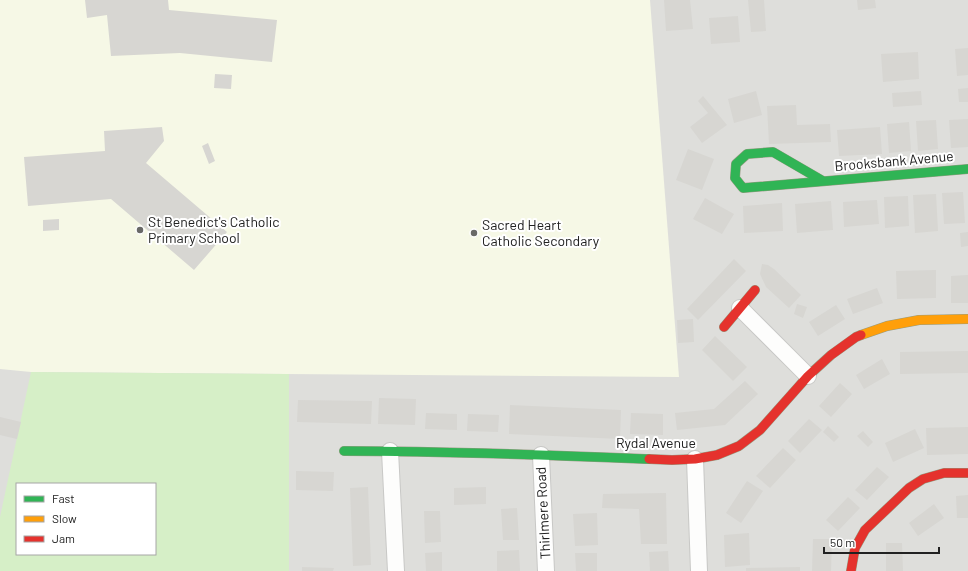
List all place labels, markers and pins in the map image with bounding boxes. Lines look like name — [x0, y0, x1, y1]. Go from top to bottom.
place label: St Benedict's Catholic Primary School — [148, 213, 280, 246]
place label: Sacred Heart Catholic Secondary — [482, 216, 600, 249]
marker: St Benedict's Catholic Primary School — [135, 225, 145, 235]
marker: Sacred Heart Catholic Secondary — [469, 228, 479, 238]

